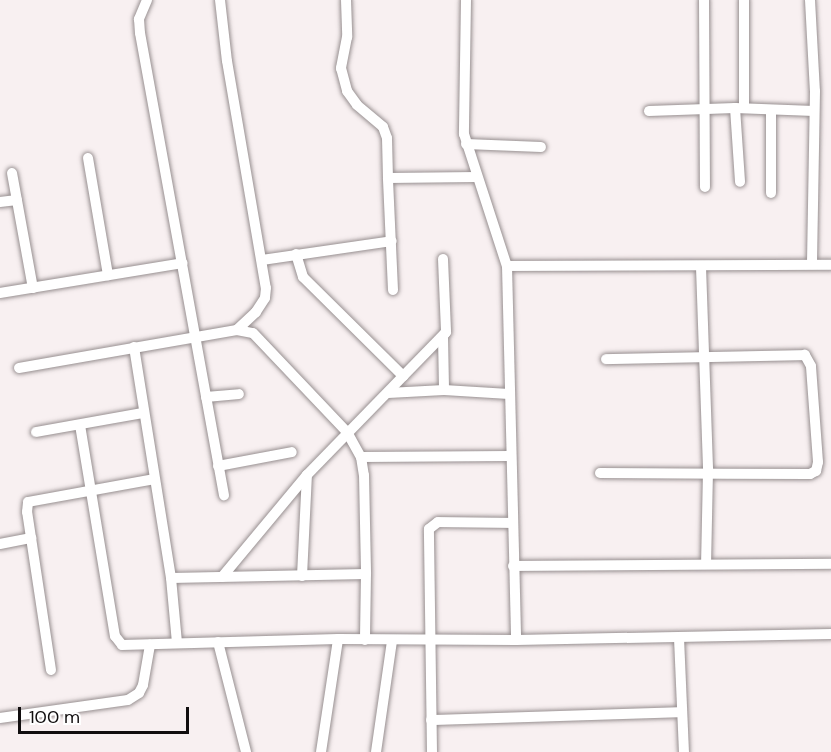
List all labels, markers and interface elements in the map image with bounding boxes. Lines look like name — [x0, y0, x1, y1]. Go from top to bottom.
scale bar — [21, 695, 192, 733]
text: 100 m — [29, 705, 80, 729]

